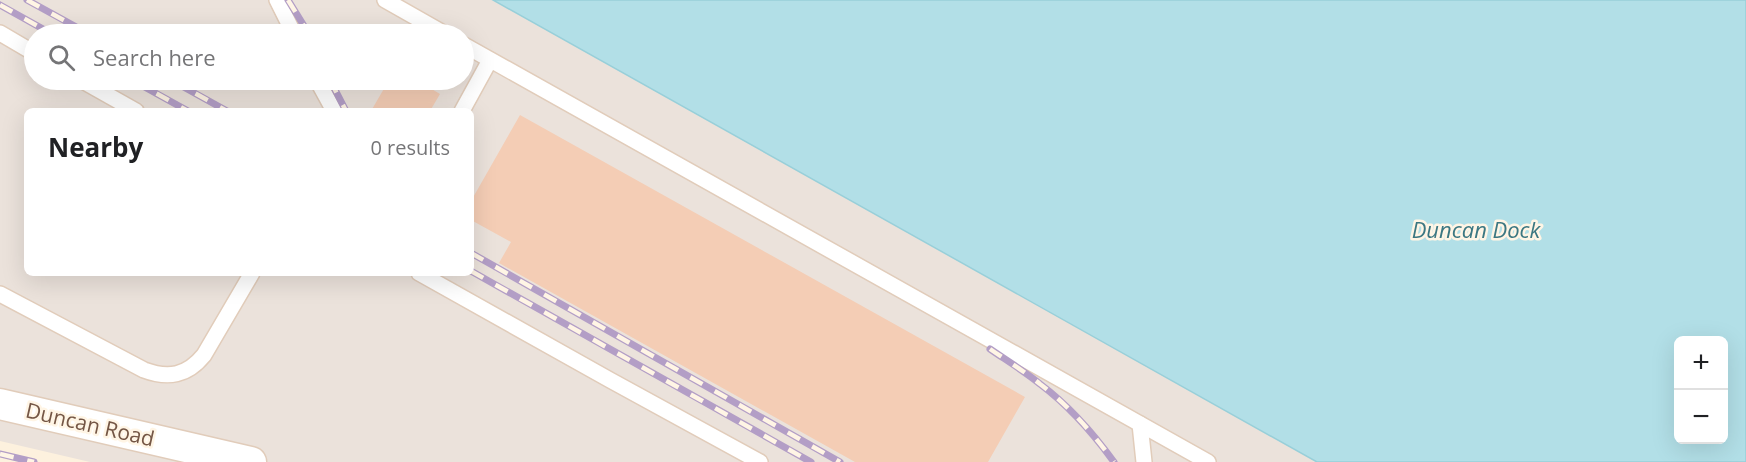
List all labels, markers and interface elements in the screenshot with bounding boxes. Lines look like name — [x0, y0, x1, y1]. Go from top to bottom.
search box — [24, 24, 474, 90]
icon: search — [45, 41, 78, 74]
text: Search here — [93, 42, 216, 72]
text: Nearby — [48, 129, 143, 165]
text: 0 results — [370, 134, 450, 161]
water label: Duncan Dock — [1412, 214, 1542, 244]
map controls — [1674, 336, 1728, 444]
button: + — [1674, 336, 1728, 390]
button: − — [1674, 390, 1728, 444]
street label: Duncan Road — [23, 396, 157, 452]

